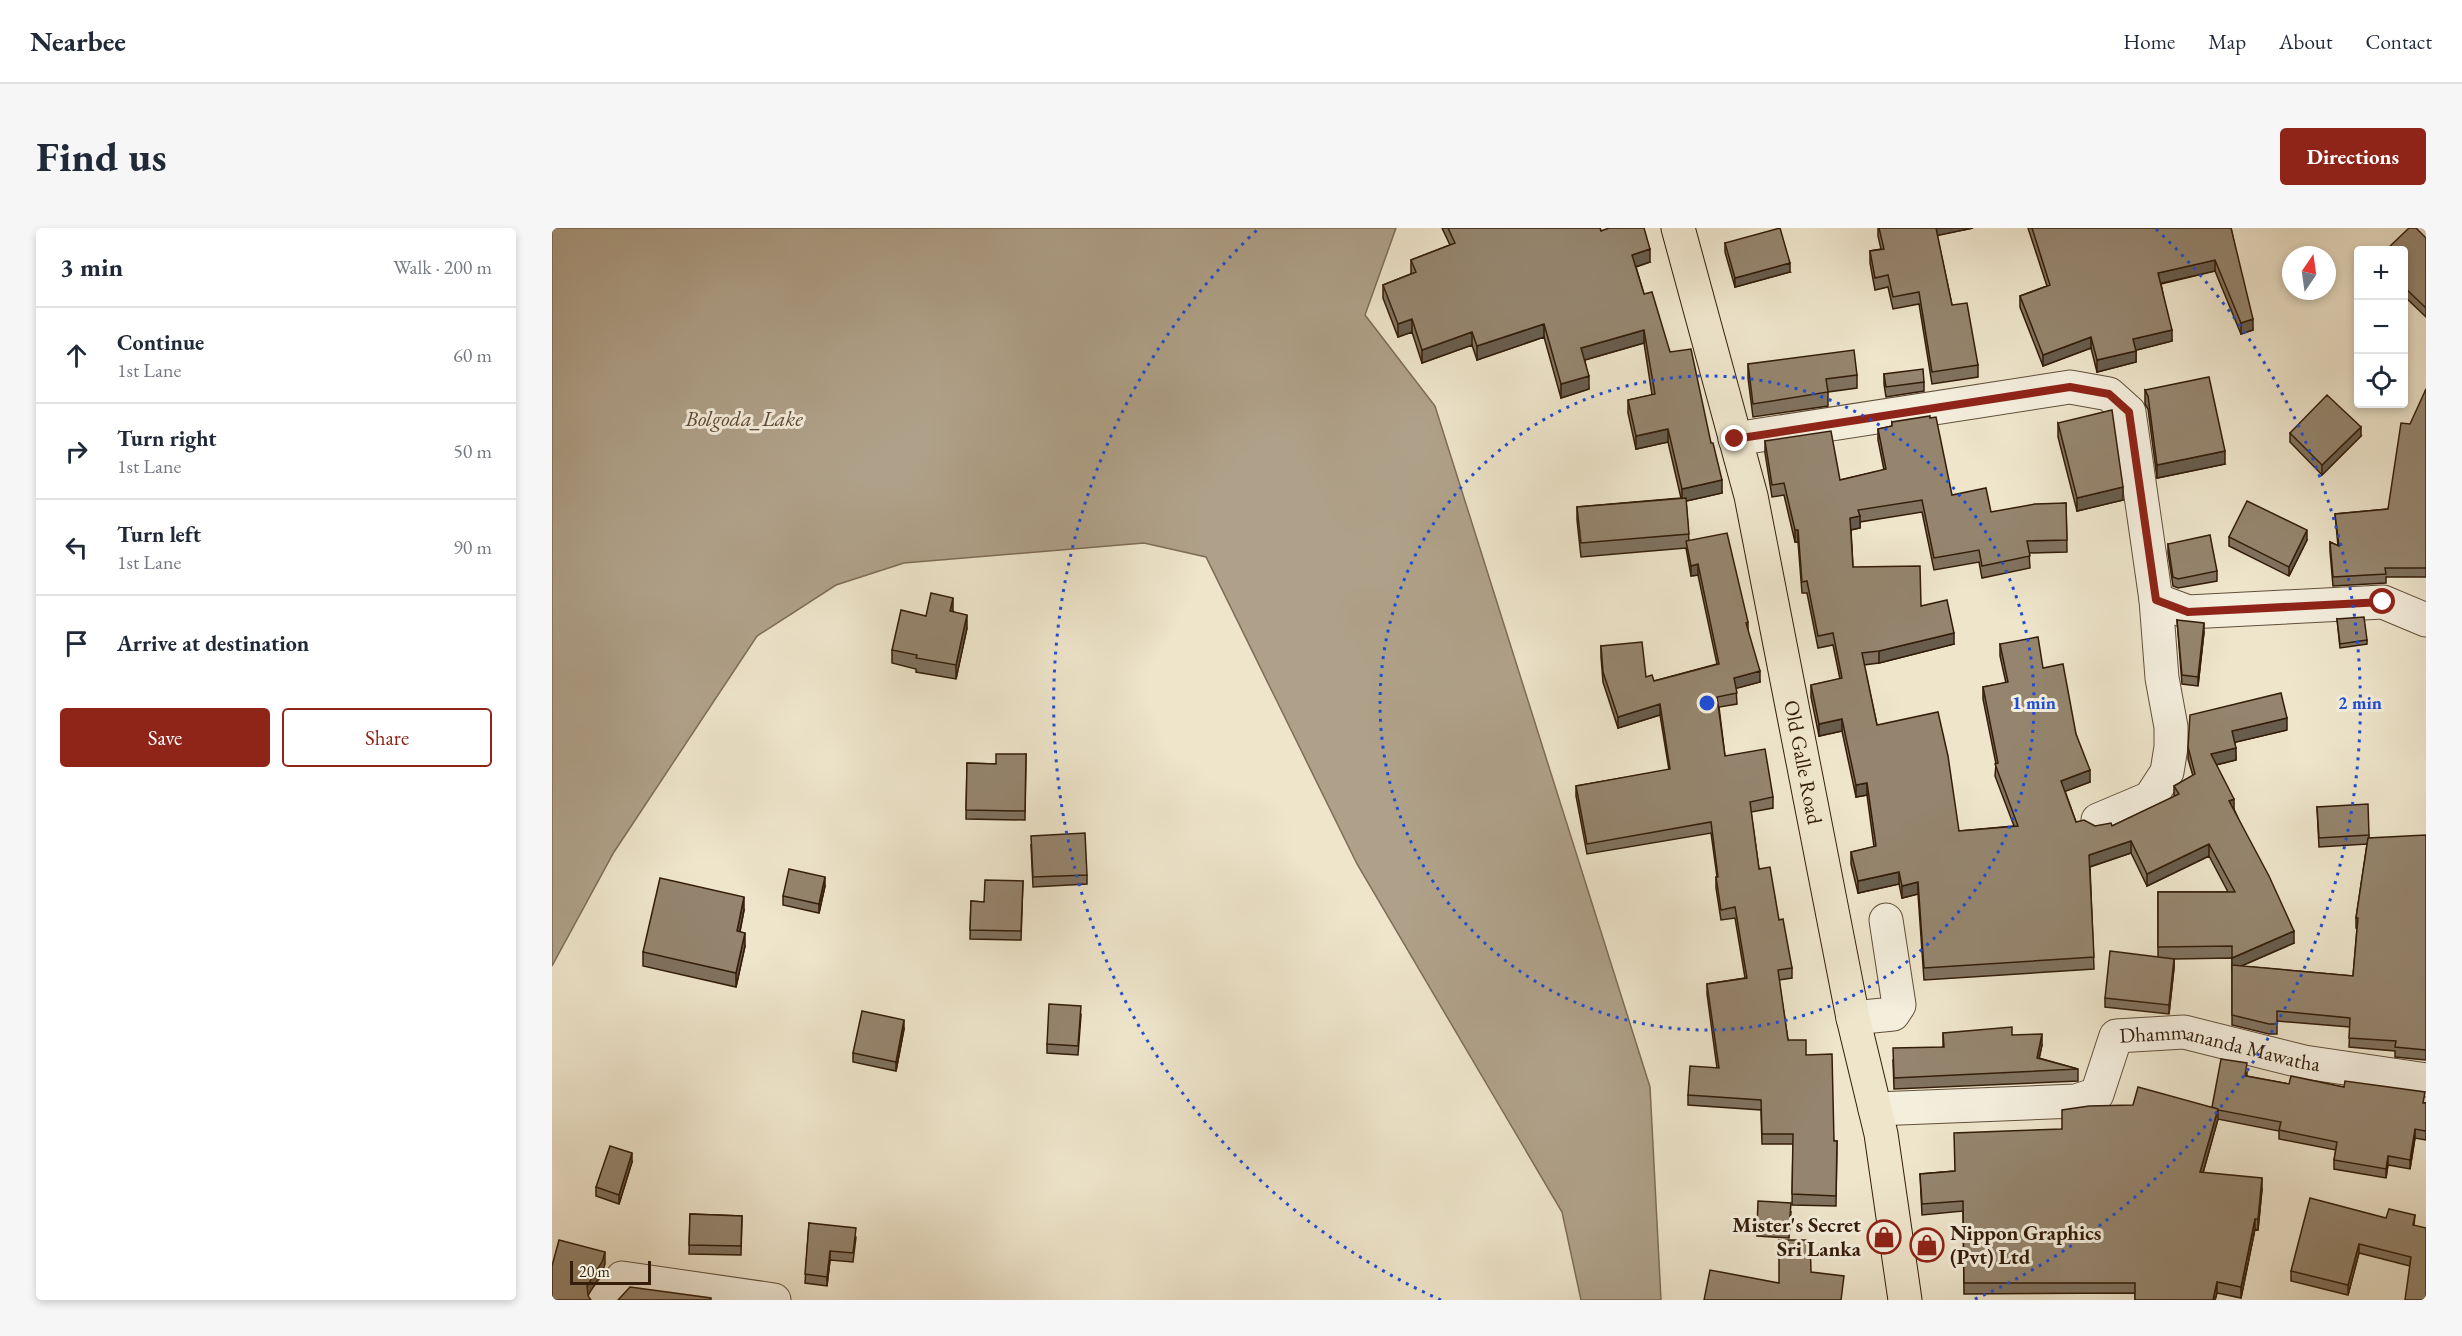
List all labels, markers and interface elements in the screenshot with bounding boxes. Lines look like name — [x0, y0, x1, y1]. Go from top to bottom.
text: Nearbee — [30, 23, 126, 59]
text: Home — [2123, 28, 2175, 55]
text: Map — [2208, 28, 2246, 55]
text: About — [2279, 28, 2332, 55]
text: Contact — [2365, 28, 2432, 55]
button: Directions — [2280, 128, 2426, 185]
text: Find us — [36, 129, 167, 184]
north arrow — [2282, 246, 2336, 300]
map controls — [2354, 246, 2408, 408]
button: + — [2354, 246, 2408, 300]
text: 3 min — [60, 250, 123, 284]
text: Walk · 200 m — [393, 254, 492, 280]
button: − — [2354, 300, 2408, 354]
text: Continue — [117, 328, 204, 357]
icon: ahead — [60, 339, 93, 372]
text: 60 m — [453, 342, 492, 368]
button: locate — [2354, 354, 2408, 408]
text: 1st Lane — [117, 357, 181, 383]
water label: Bolgoda_Lake — [684, 404, 803, 433]
text: Turn right — [117, 424, 216, 453]
route end — [1721, 425, 1747, 451]
icon: right — [60, 435, 93, 468]
text: 50 m — [453, 438, 492, 464]
text: 1st Lane — [117, 453, 181, 479]
text: Turn left — [117, 520, 201, 549]
icon: left — [60, 531, 93, 564]
text: 90 m — [453, 534, 492, 560]
text: 1st Lane — [117, 549, 181, 575]
route start — [2369, 588, 2395, 614]
icon: arrive — [60, 627, 93, 660]
text: Arrive at destination — [117, 629, 309, 658]
text: 1 min — [2012, 691, 2056, 714]
text: 2 min — [2338, 691, 2382, 714]
centre of rings — [1697, 693, 1717, 713]
street label: Old Galle Road — [1778, 698, 1829, 827]
button: Save — [60, 708, 270, 767]
button: Share — [282, 708, 492, 767]
street label: Dhammananda Mawatha — [2118, 1018, 2323, 1077]
place label: Mister's Secret Sri Lanka — [1732, 1211, 1862, 1262]
shop icon: Mister's Secret Sri Lanka — [1866, 1219, 1902, 1255]
place label: Nippon Graphics (Pvt) Ltd — [1950, 1219, 2101, 1270]
shop icon: Nippon Graphics (Pvt) Ltd — [1909, 1227, 1945, 1263]
scale bar — [570, 1258, 651, 1286]
text: 20 m — [579, 1261, 610, 1282]

